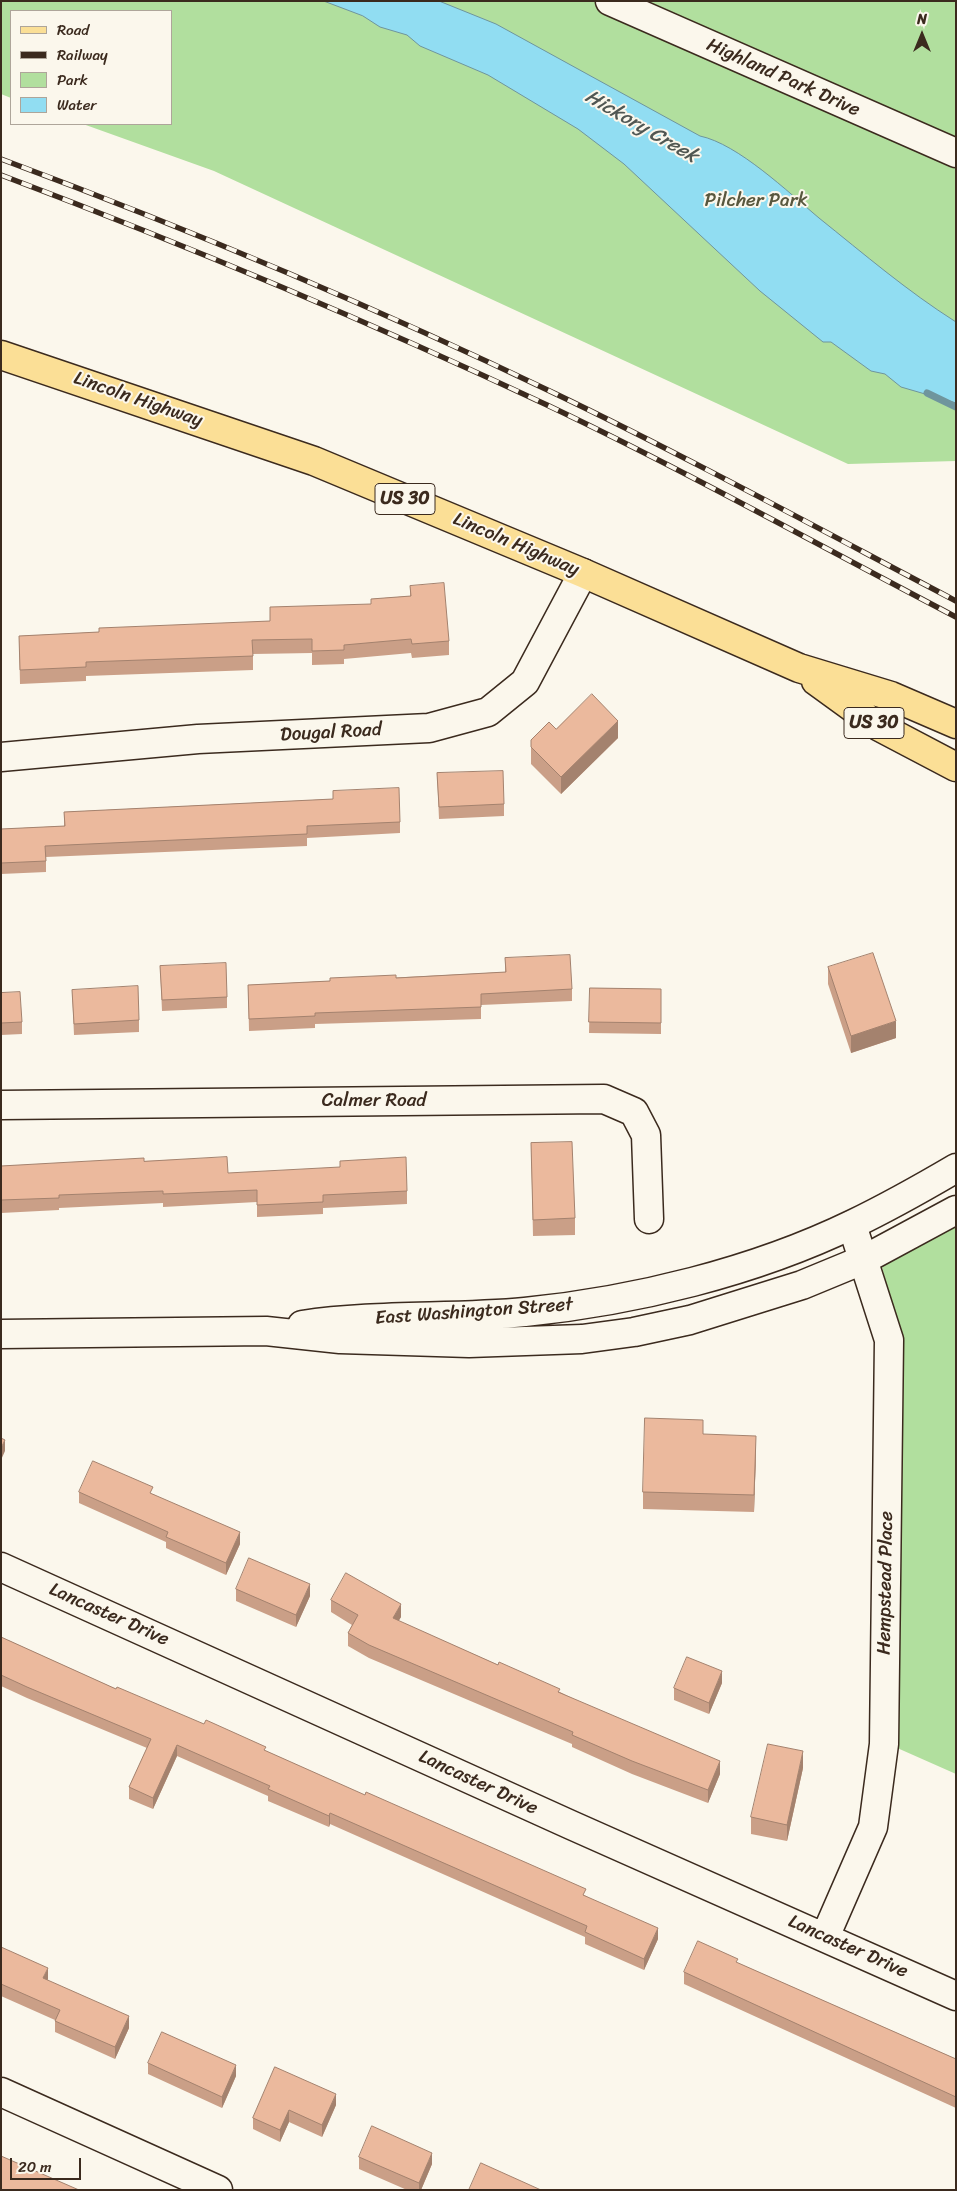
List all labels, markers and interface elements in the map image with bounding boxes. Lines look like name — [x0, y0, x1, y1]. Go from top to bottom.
text: N — [917, 7, 927, 32]
legend — [10, 10, 172, 125]
north arrow — [897, 10, 947, 60]
text: Road — [57, 17, 89, 43]
street label: Highland Park Drive — [703, 34, 863, 122]
text: Railway — [57, 42, 108, 68]
text: Park — [57, 67, 88, 93]
water label: Hickory Creek — [580, 85, 702, 169]
text: Water — [57, 92, 97, 118]
park label: Pilcher Park — [704, 190, 808, 212]
street label: Lincoln Highway — [71, 367, 205, 433]
road number: US 30 — [375, 484, 435, 514]
street label: Lincoln Highway — [450, 508, 582, 582]
road number: US 30 — [844, 708, 904, 738]
street label: Dougal Road — [280, 719, 382, 747]
street label: Calmer Road — [322, 1090, 426, 1112]
street label: East Washington Street — [374, 1294, 574, 1330]
street label: Hempstead Place — [873, 1511, 899, 1655]
street label: Lancaster Drive — [46, 1578, 172, 1652]
street label: Lancaster Drive — [415, 1746, 541, 1820]
street label: Lancaster Drive — [785, 1910, 911, 1984]
scale bar — [12, 2148, 84, 2180]
text: 20 m — [18, 2154, 52, 2180]

